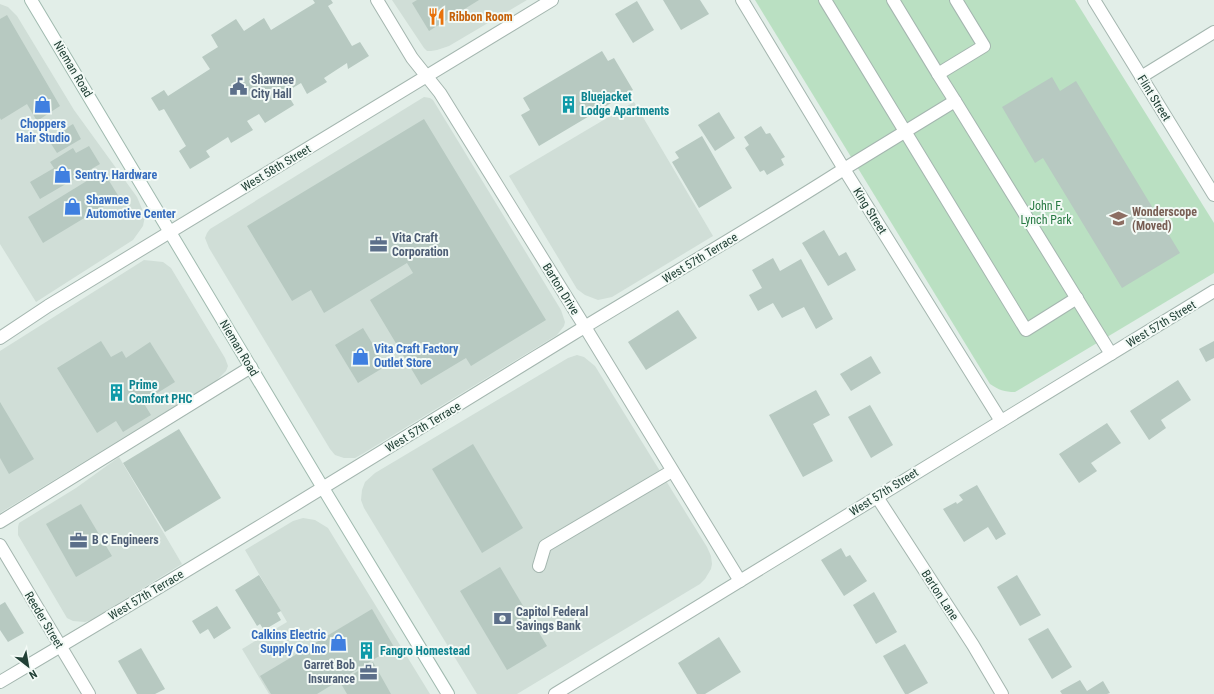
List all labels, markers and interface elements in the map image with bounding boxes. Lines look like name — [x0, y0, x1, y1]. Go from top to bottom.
restaurant icon: Ribbon Room — [426, 7, 446, 27]
place label: Ribbon Room — [449, 10, 513, 24]
street label: Nieman Road — [51, 38, 95, 100]
street label: Flint Street — [1134, 72, 1174, 124]
place label: Shawnee City Hall — [251, 73, 294, 101]
public building icon: Shawnee City Hall — [228, 77, 248, 97]
place label: Bluejacket Lodge Apartments — [581, 90, 670, 118]
building icon: Bluejacket Lodge Apartments — [558, 94, 578, 114]
shop icon: Choppers Hair Studio — [33, 95, 53, 115]
place label: Choppers Hair Studio — [16, 117, 70, 145]
street label: West 58th Street — [239, 142, 314, 194]
shop icon: Sentry. Hardware — [52, 165, 72, 185]
place label: Sentry. Hardware — [75, 168, 157, 182]
street label: King Street — [850, 185, 890, 237]
place label: Shawnee Automotive Center — [86, 193, 176, 221]
shop icon: Shawnee Automotive Center — [63, 197, 83, 217]
park label: John F. Lynch Park — [1020, 199, 1072, 227]
place label: Wonderscope (Moved) — [1132, 205, 1197, 233]
school or university icon: Wonderscope (Moved) — [1109, 209, 1129, 229]
street label: West 57th Terrace — [660, 230, 741, 286]
place label: Vita Craft Corporation — [392, 231, 449, 259]
office icon: Vita Craft Corporation — [369, 235, 389, 255]
street label: Barton Drive — [540, 261, 583, 318]
street label: West 57th Street — [1124, 298, 1199, 350]
street label: Nieman Road — [217, 317, 261, 379]
place label: Vita Craft Factory Outlet Store — [374, 342, 459, 370]
shop icon: Vita Craft Factory Outlet Store — [351, 346, 371, 366]
place label: Prime Comfort PHC — [129, 378, 193, 406]
building icon: Prime Comfort PHC — [106, 382, 126, 402]
street label: West 57th Terrace — [383, 399, 464, 455]
street label: West 57th Street — [847, 465, 921, 519]
office icon: B C Engineers — [69, 530, 89, 550]
place label: B C Engineers — [92, 533, 159, 547]
street label: West 57th Terrace — [106, 567, 187, 623]
street label: Barton Lane — [919, 567, 962, 623]
street label: Reeder Street — [22, 589, 67, 651]
place label: Capitol Federal Savings Bank — [516, 605, 588, 633]
bank icon: Capitol Federal Savings Bank — [493, 609, 513, 629]
place label: Calkins Electric Supply Co Inc — [251, 628, 326, 656]
shop icon: Calkins Electric Supply Co Inc — [329, 632, 349, 652]
building icon: Fangro Homestead — [357, 641, 377, 661]
place label: Fangro Homestead — [380, 644, 470, 658]
north arrow — [8, 646, 48, 686]
place label: Garret Bob Insurance — [304, 658, 355, 686]
office icon: Garret Bob Insurance — [358, 662, 378, 682]
text: N — [26, 667, 39, 682]

